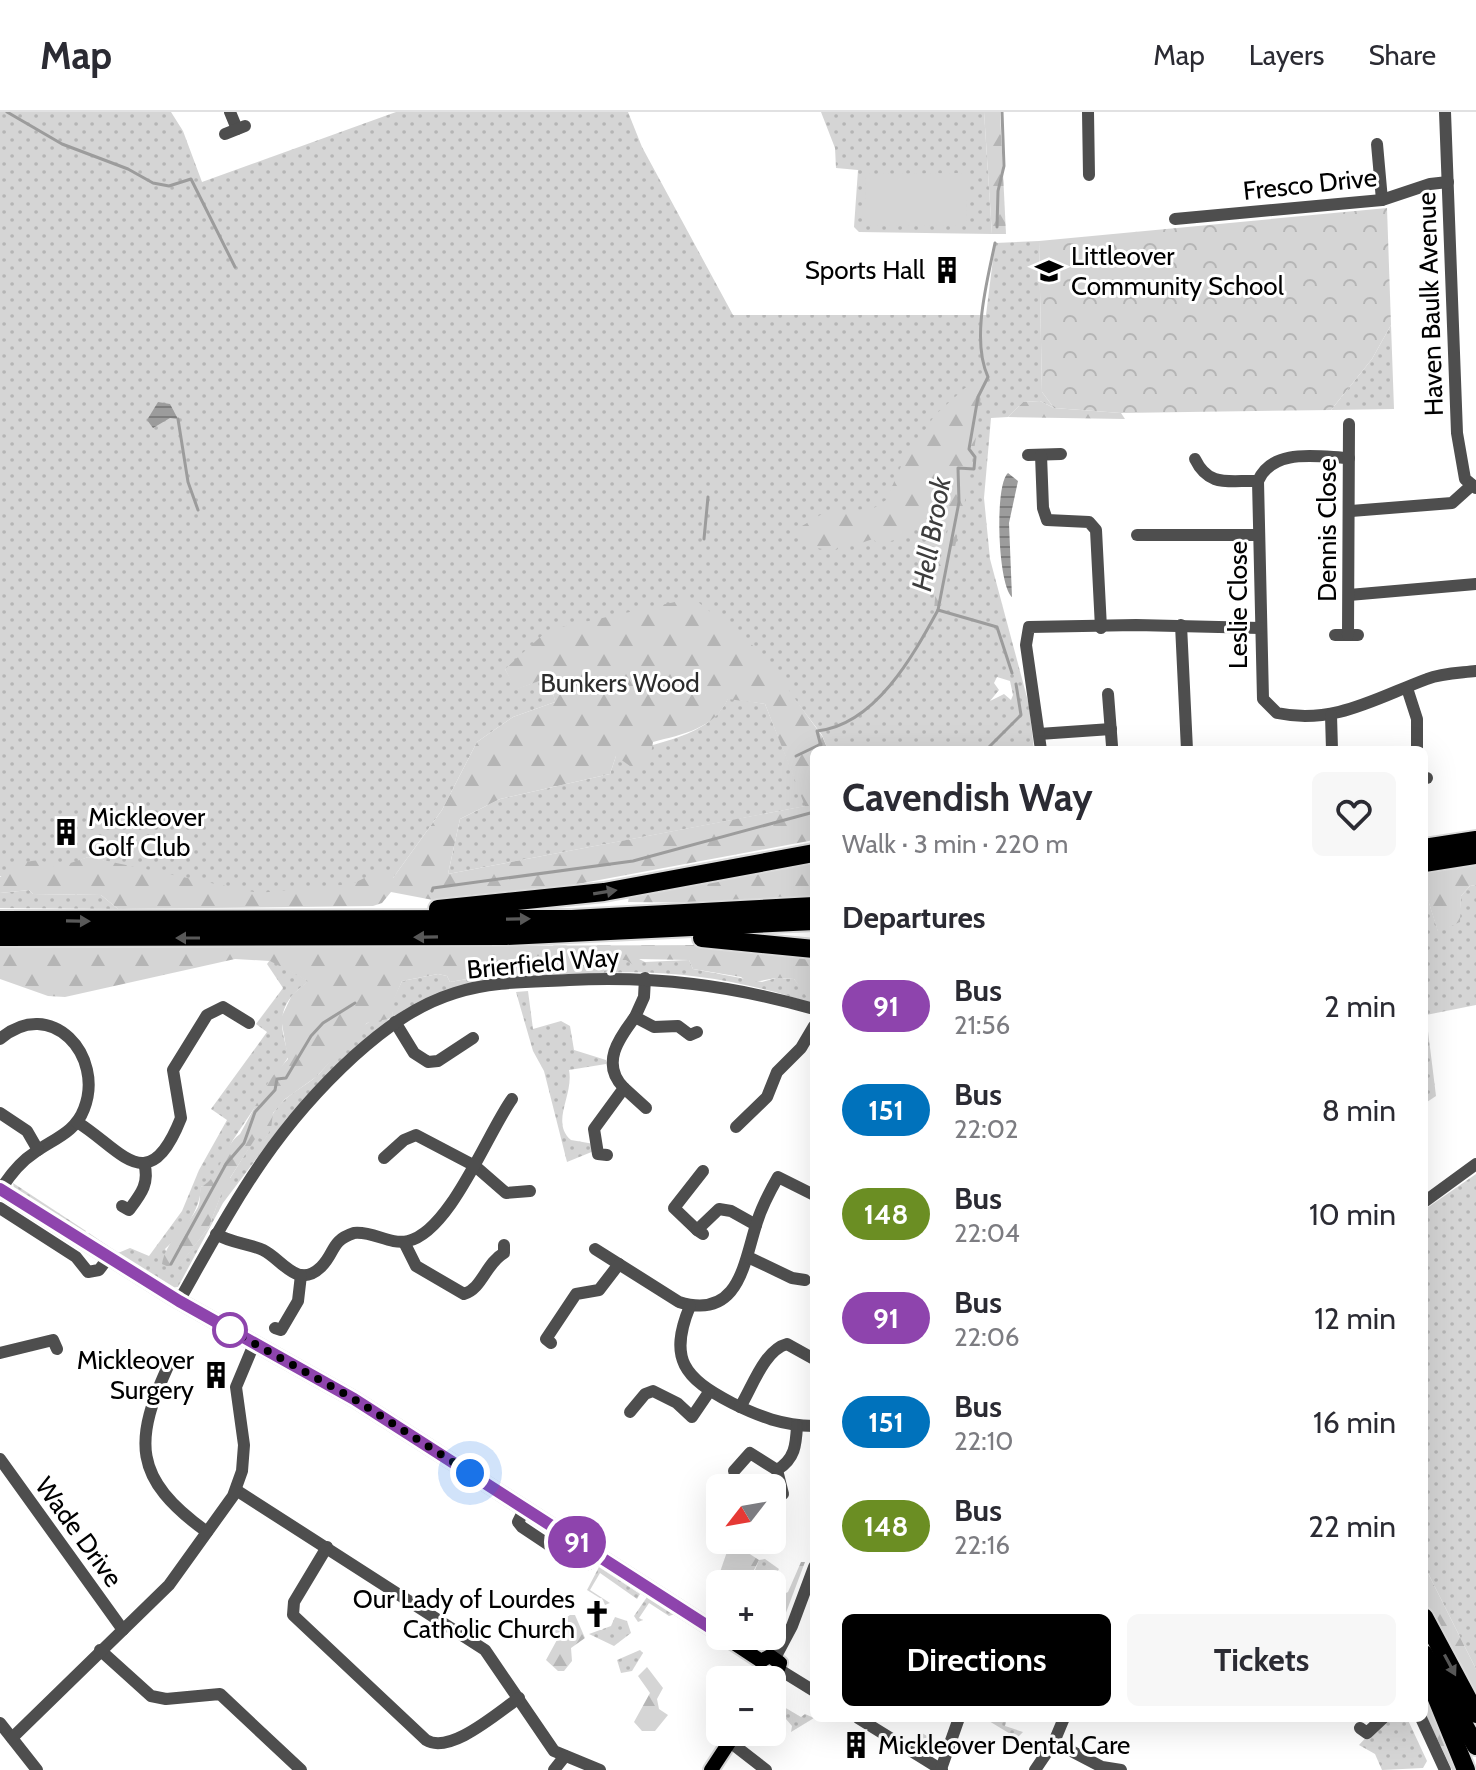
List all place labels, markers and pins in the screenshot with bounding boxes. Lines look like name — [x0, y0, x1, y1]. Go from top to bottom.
place label: Littleover Community School — [1071, 240, 1284, 302]
place label: Sports Hall — [805, 254, 925, 286]
building icon: Sports Hall — [932, 255, 962, 285]
school or university icon: Littleover Community School — [1034, 256, 1064, 286]
place label: Mickleover Golf Club — [88, 801, 206, 863]
building icon: Mickleover Golf Club — [51, 817, 81, 847]
unlabelled marker — [213, 1313, 247, 1347]
place label: Mickleover Surgery — [77, 1344, 195, 1406]
building icon: Mickleover Surgery — [201, 1360, 231, 1390]
place label: Our Lady of Lourdes Catholic Church — [353, 1583, 575, 1645]
church icon: Our Lady of Lourdes Catholic Church — [582, 1599, 612, 1629]
place label: Mickleover Dental Care — [878, 1729, 1130, 1761]
building icon: Mickleover Dental Care — [841, 1730, 871, 1760]

